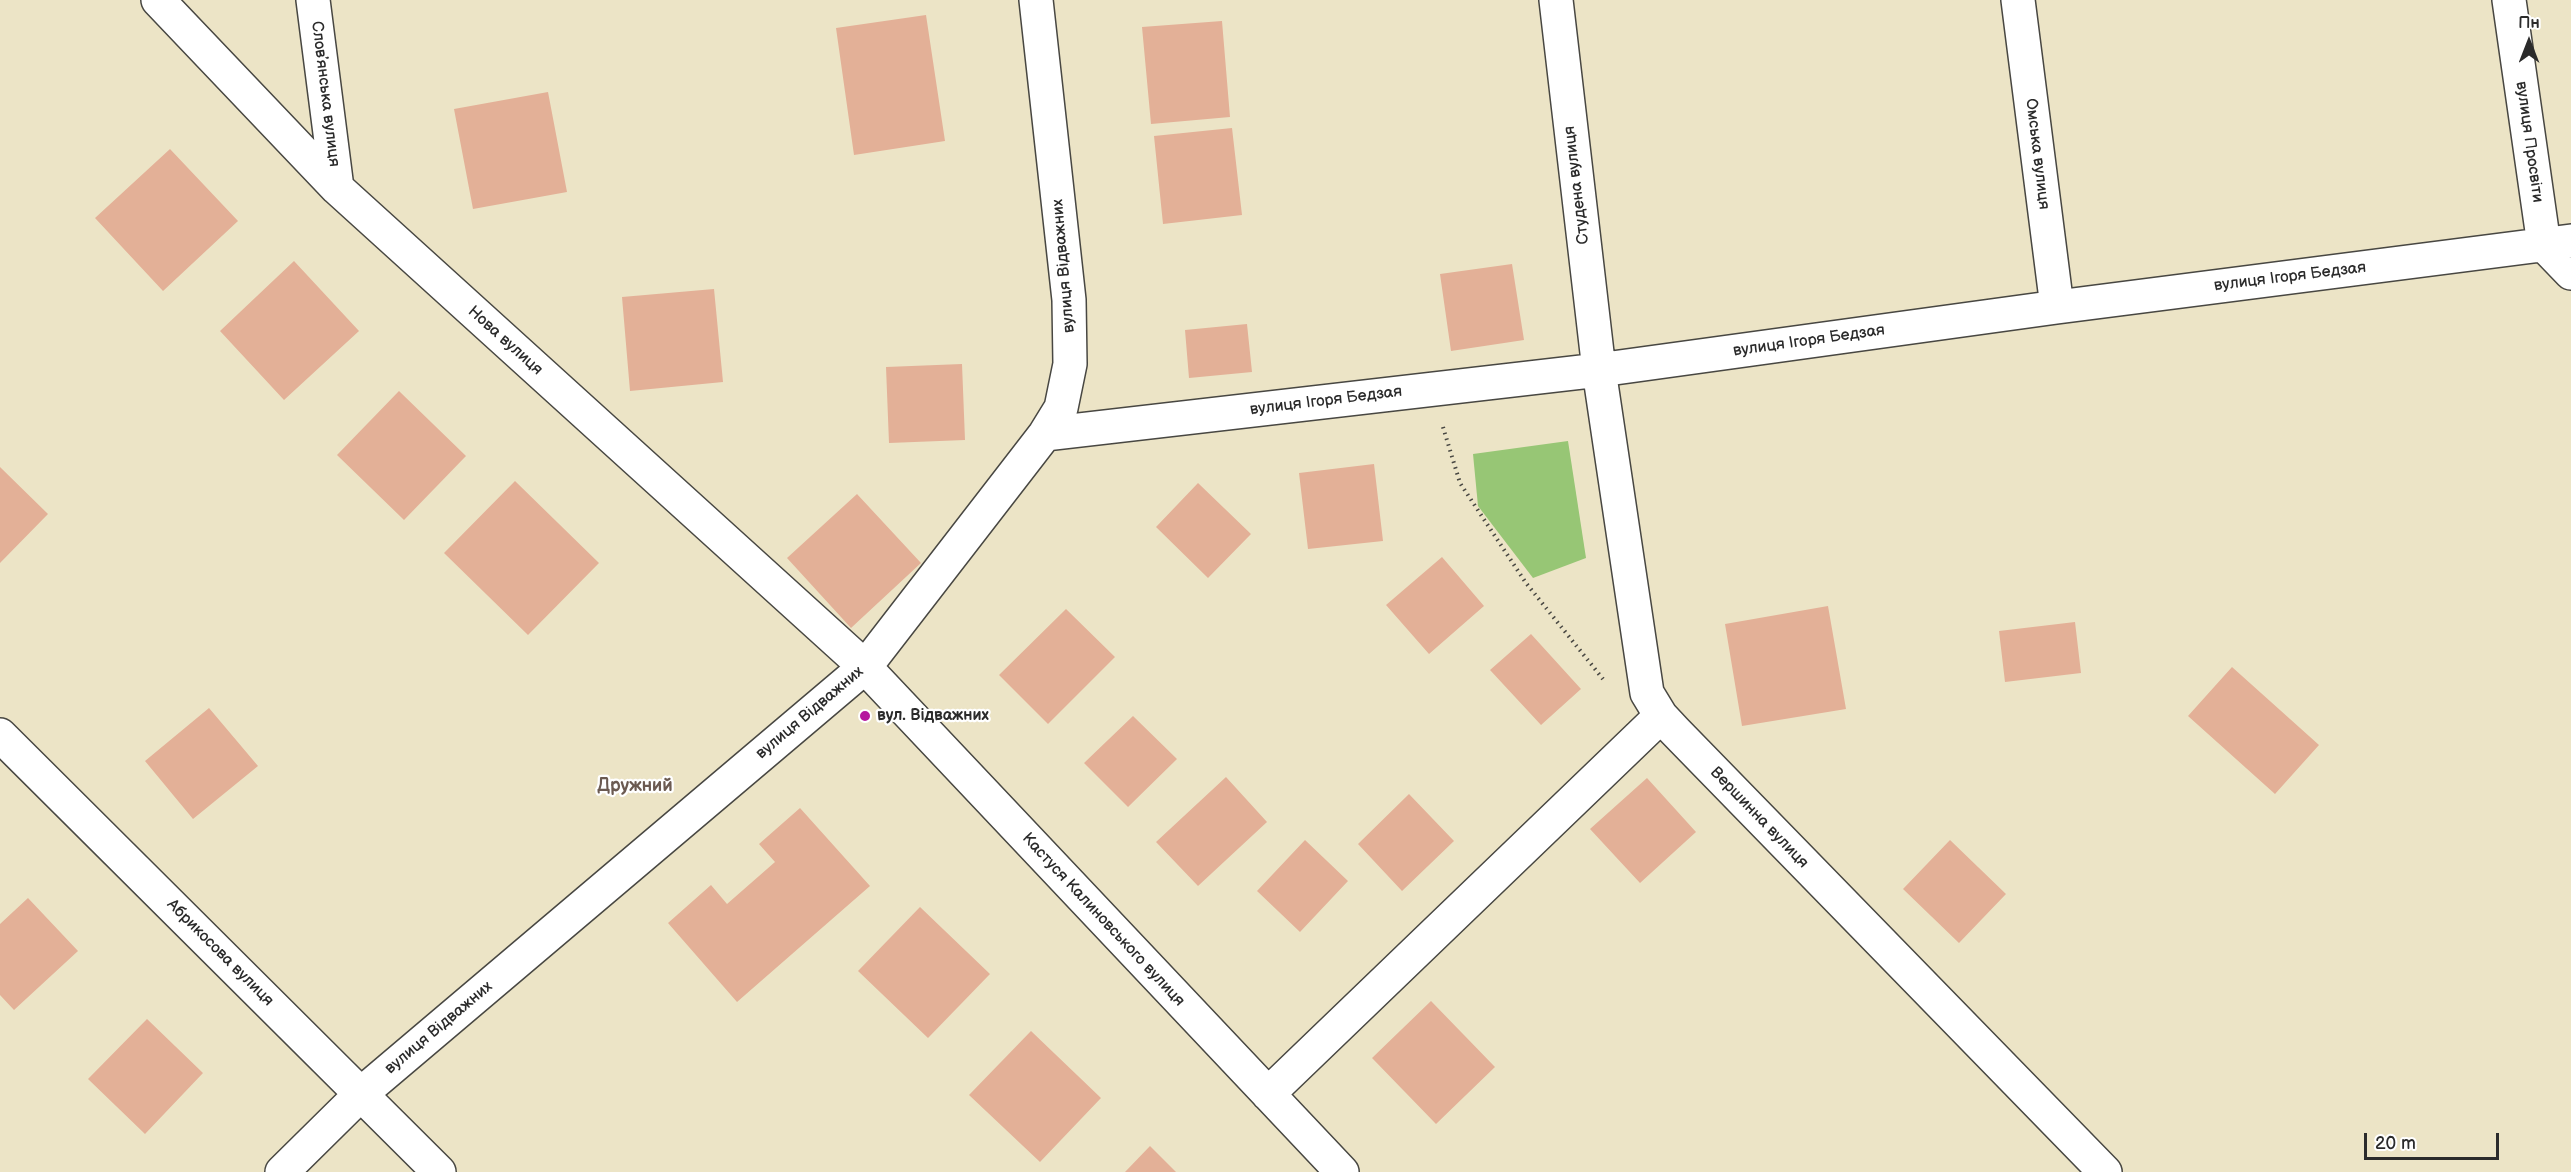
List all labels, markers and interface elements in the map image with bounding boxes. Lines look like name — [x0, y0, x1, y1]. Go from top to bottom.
north arrow — [2499, 12, 2559, 72]
text: Пн — [2518, 14, 2540, 33]
street label: Словʼянська вулиця — [307, 20, 343, 168]
street label: вулиця Просвіти — [2511, 80, 2547, 204]
street label: Омська вулиця — [2021, 97, 2053, 211]
street label: Студена вулиця — [1560, 125, 1594, 245]
street label: вулиця Відважних — [1049, 198, 1079, 334]
street label: вулиця Ігоря Бедзая — [2213, 258, 2367, 296]
street label: Нова вулиця — [463, 302, 547, 380]
street label: вулиця Ігоря Бедзая — [1732, 321, 1886, 361]
street label: вулиця Ігоря Бедзая — [1249, 382, 1403, 420]
street label: вулиця Відважних — [752, 662, 868, 764]
place label: вул. Відважних — [877, 706, 989, 726]
marker: вул. Відважних — [858, 709, 872, 723]
street label: Вершинна вулиця — [1706, 763, 1812, 873]
district label: Дружний — [597, 775, 673, 797]
street label: Кастуся Калиновського вулиця — [1018, 829, 1188, 1011]
street label: Абрикосова вулиця — [163, 896, 277, 1010]
street label: вулиця Відважних — [381, 977, 497, 1079]
scale bar — [2367, 1121, 2502, 1159]
text: 20 m — [2375, 1133, 2416, 1154]

